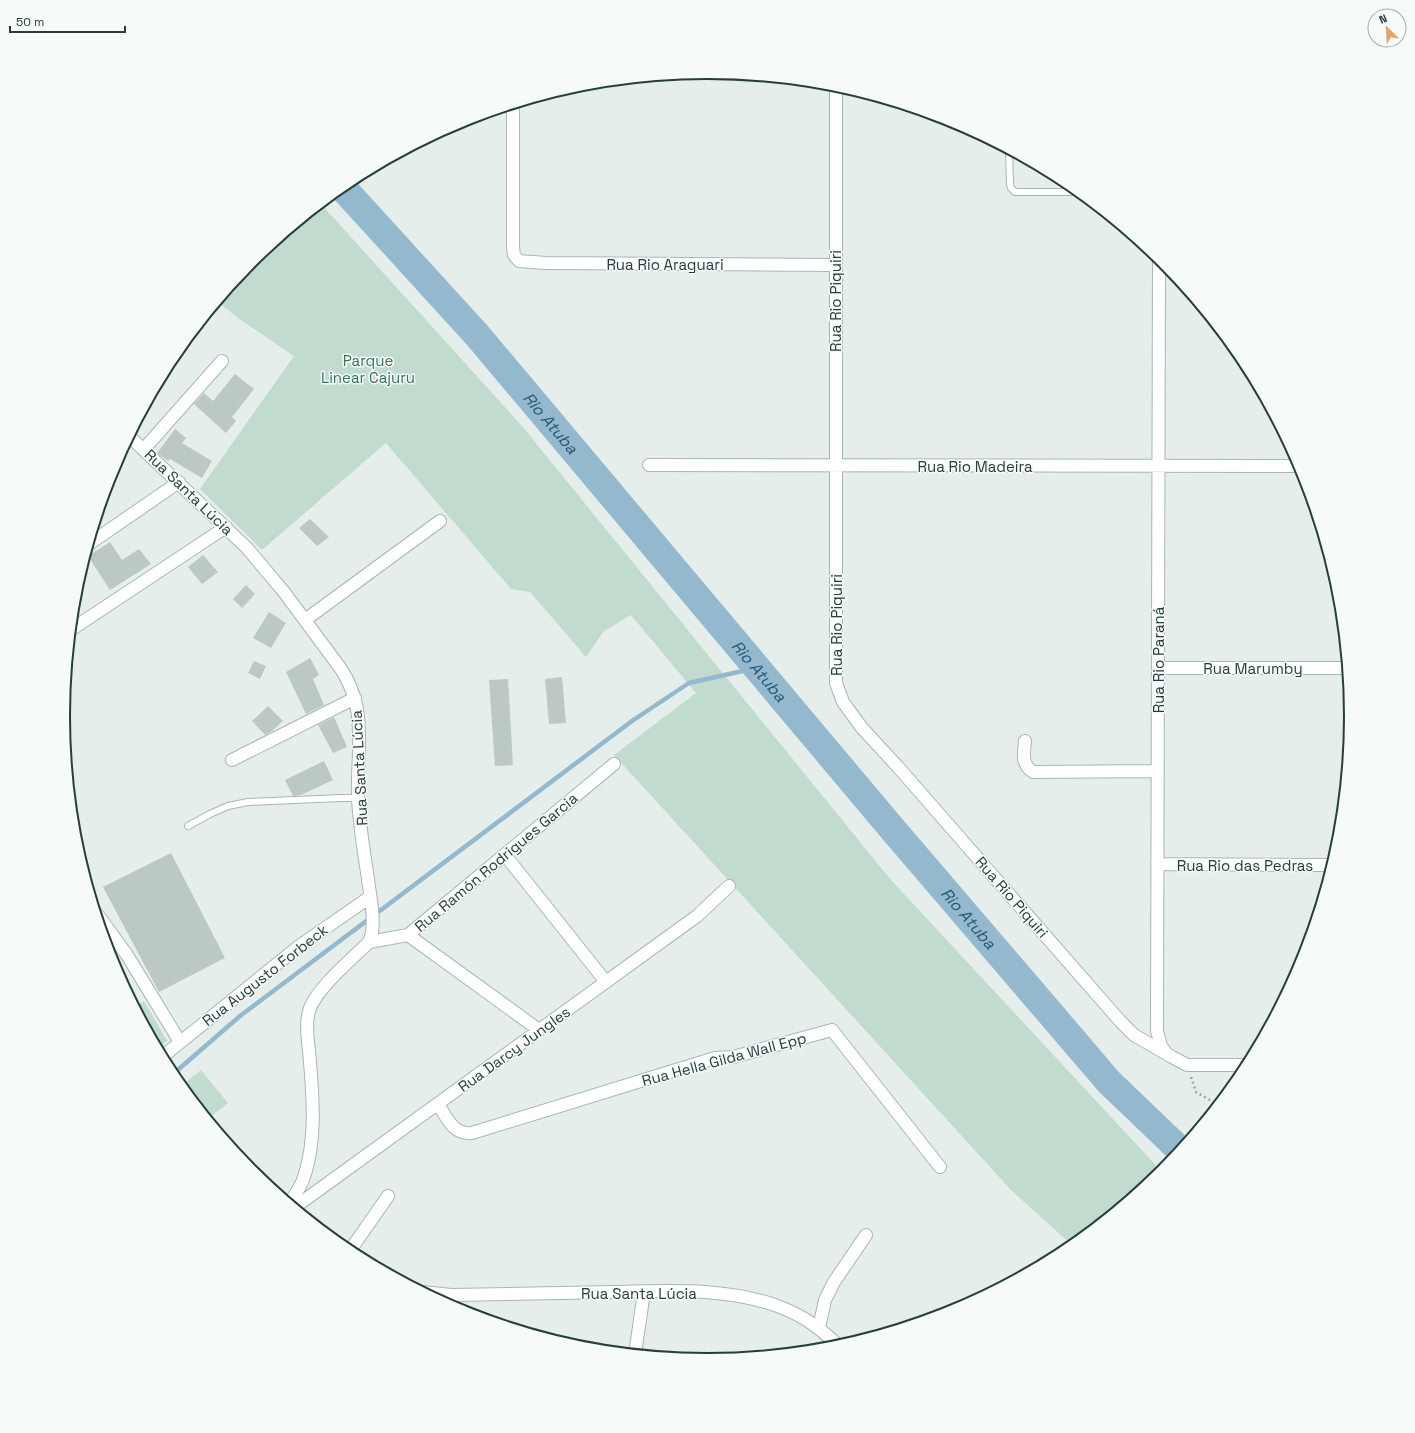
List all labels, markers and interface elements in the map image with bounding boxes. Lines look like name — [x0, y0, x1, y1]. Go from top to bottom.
scale bar — [10, 8, 125, 34]
north arrow — [1367, 8, 1407, 48]
text: N — [1377, 11, 1389, 27]
text: 50 m — [16, 14, 44, 30]
street label: Rua Rio Piquiri — [826, 250, 845, 352]
street label: Rua Rio Araguari — [606, 255, 724, 274]
park label: Parque Linear Cajuru — [321, 351, 415, 387]
water label: Rio Atuba — [519, 388, 583, 459]
street label: Rua Santa Lúcia — [141, 445, 238, 539]
street label: Rua Rio Madeira — [917, 457, 1033, 476]
street label: Rua Rio Piquiri — [827, 574, 846, 676]
street label: Rua Rio Paraná — [1149, 606, 1168, 713]
water label: Rio Atuba — [727, 636, 792, 707]
street label: Rua Marumby — [1203, 659, 1303, 678]
street label: Rua Santa Lúcia — [346, 709, 372, 826]
street label: Rua Ramón Rodrigues Garcia — [411, 788, 582, 936]
street label: Rua Rio Piquiri — [971, 852, 1053, 942]
street label: Rua Rio das Pedras — [1177, 856, 1313, 875]
water label: Rio Atuba — [937, 883, 1001, 954]
street label: Rua Augusto Forbeck — [198, 920, 332, 1030]
street label: Rua Darcy Jungles — [454, 1002, 574, 1096]
street label: Rua Hella Gilda Wall Epp — [640, 1028, 808, 1090]
street label: Rua Santa Lúcia — [581, 1284, 697, 1303]

